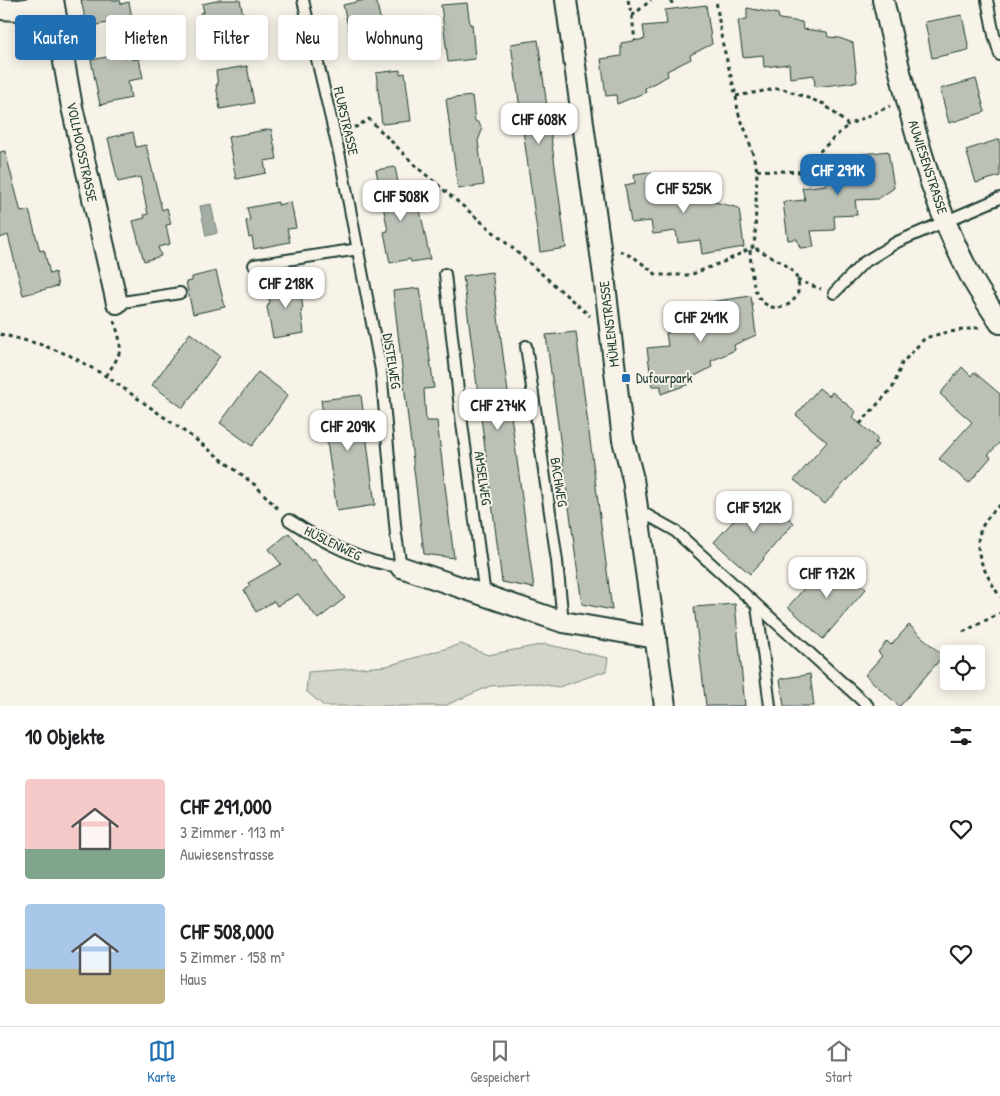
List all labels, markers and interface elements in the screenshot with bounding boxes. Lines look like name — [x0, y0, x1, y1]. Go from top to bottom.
chip: Kaufen — [15, 15, 96, 60]
chip: Mieten — [106, 15, 186, 60]
chip: Filter — [196, 15, 268, 60]
chip: Neu — [278, 15, 338, 60]
chip: Wohnung — [348, 15, 441, 60]
street label: FLURSTRASSE — [329, 84, 364, 157]
street label: VOLLMOOSSTRASSE — [63, 100, 102, 204]
pin: CHF 608K — [487, 102, 591, 145]
text: CHF 608K — [512, 108, 566, 130]
street label: AUWIESENSTRASSE — [904, 117, 953, 216]
pin: CHF 291K — [786, 154, 890, 196]
text: CHF 291K — [811, 159, 865, 181]
pin: CHF 525K — [632, 172, 736, 214]
text: CHF 525K — [656, 177, 712, 199]
pin: CHF 508K — [349, 180, 453, 222]
text: CHF 508K — [373, 185, 429, 207]
pin: CHF 218K — [234, 266, 338, 309]
text: CHF 218K — [259, 272, 313, 294]
street label: MÜHLENSTRASSE — [594, 280, 623, 368]
pin: CHF 241K — [649, 300, 753, 343]
text: CHF 241K — [674, 306, 728, 328]
street label: DISTELWEG — [379, 332, 406, 390]
place label: Dufourpark — [636, 368, 693, 388]
marker: Dufourpark — [620, 372, 632, 384]
pin: CHF 274K — [446, 388, 550, 431]
text: CHF 274K — [470, 394, 526, 416]
pin: CHF 209K — [296, 410, 400, 452]
text: CHF 209K — [321, 415, 375, 437]
street label: AMSELWEG — [470, 450, 497, 507]
street label: BACHWEG — [546, 456, 573, 508]
pin: CHF 512K — [702, 490, 806, 533]
text: CHF 512K — [727, 496, 781, 518]
street label: HÜSLENWEG — [302, 521, 365, 565]
pin: CHF 172K — [775, 556, 879, 599]
text: CHF 172K — [799, 562, 855, 584]
map controls — [940, 645, 985, 690]
button: locate — [940, 645, 985, 690]
text: 10 Objekte — [25, 722, 105, 751]
icon: filters — [947, 722, 975, 750]
text: CHF 291,000 — [180, 792, 272, 821]
icon: home — [65, 799, 125, 859]
icon: heart — [947, 815, 975, 843]
text: 3 Zimmer · 113 m² — [180, 821, 284, 843]
text: Auwiesenstrasse — [180, 843, 274, 865]
text: CHF 508,000 — [180, 917, 274, 946]
icon: home — [65, 924, 125, 984]
icon: heart — [947, 940, 975, 968]
text: 5 Zimmer · 158 m² — [180, 946, 285, 968]
text: Haus — [180, 968, 206, 990]
tab: Karte — [147, 1037, 176, 1086]
tab: Gespeichert — [471, 1037, 530, 1086]
tab: Start — [825, 1037, 853, 1086]

